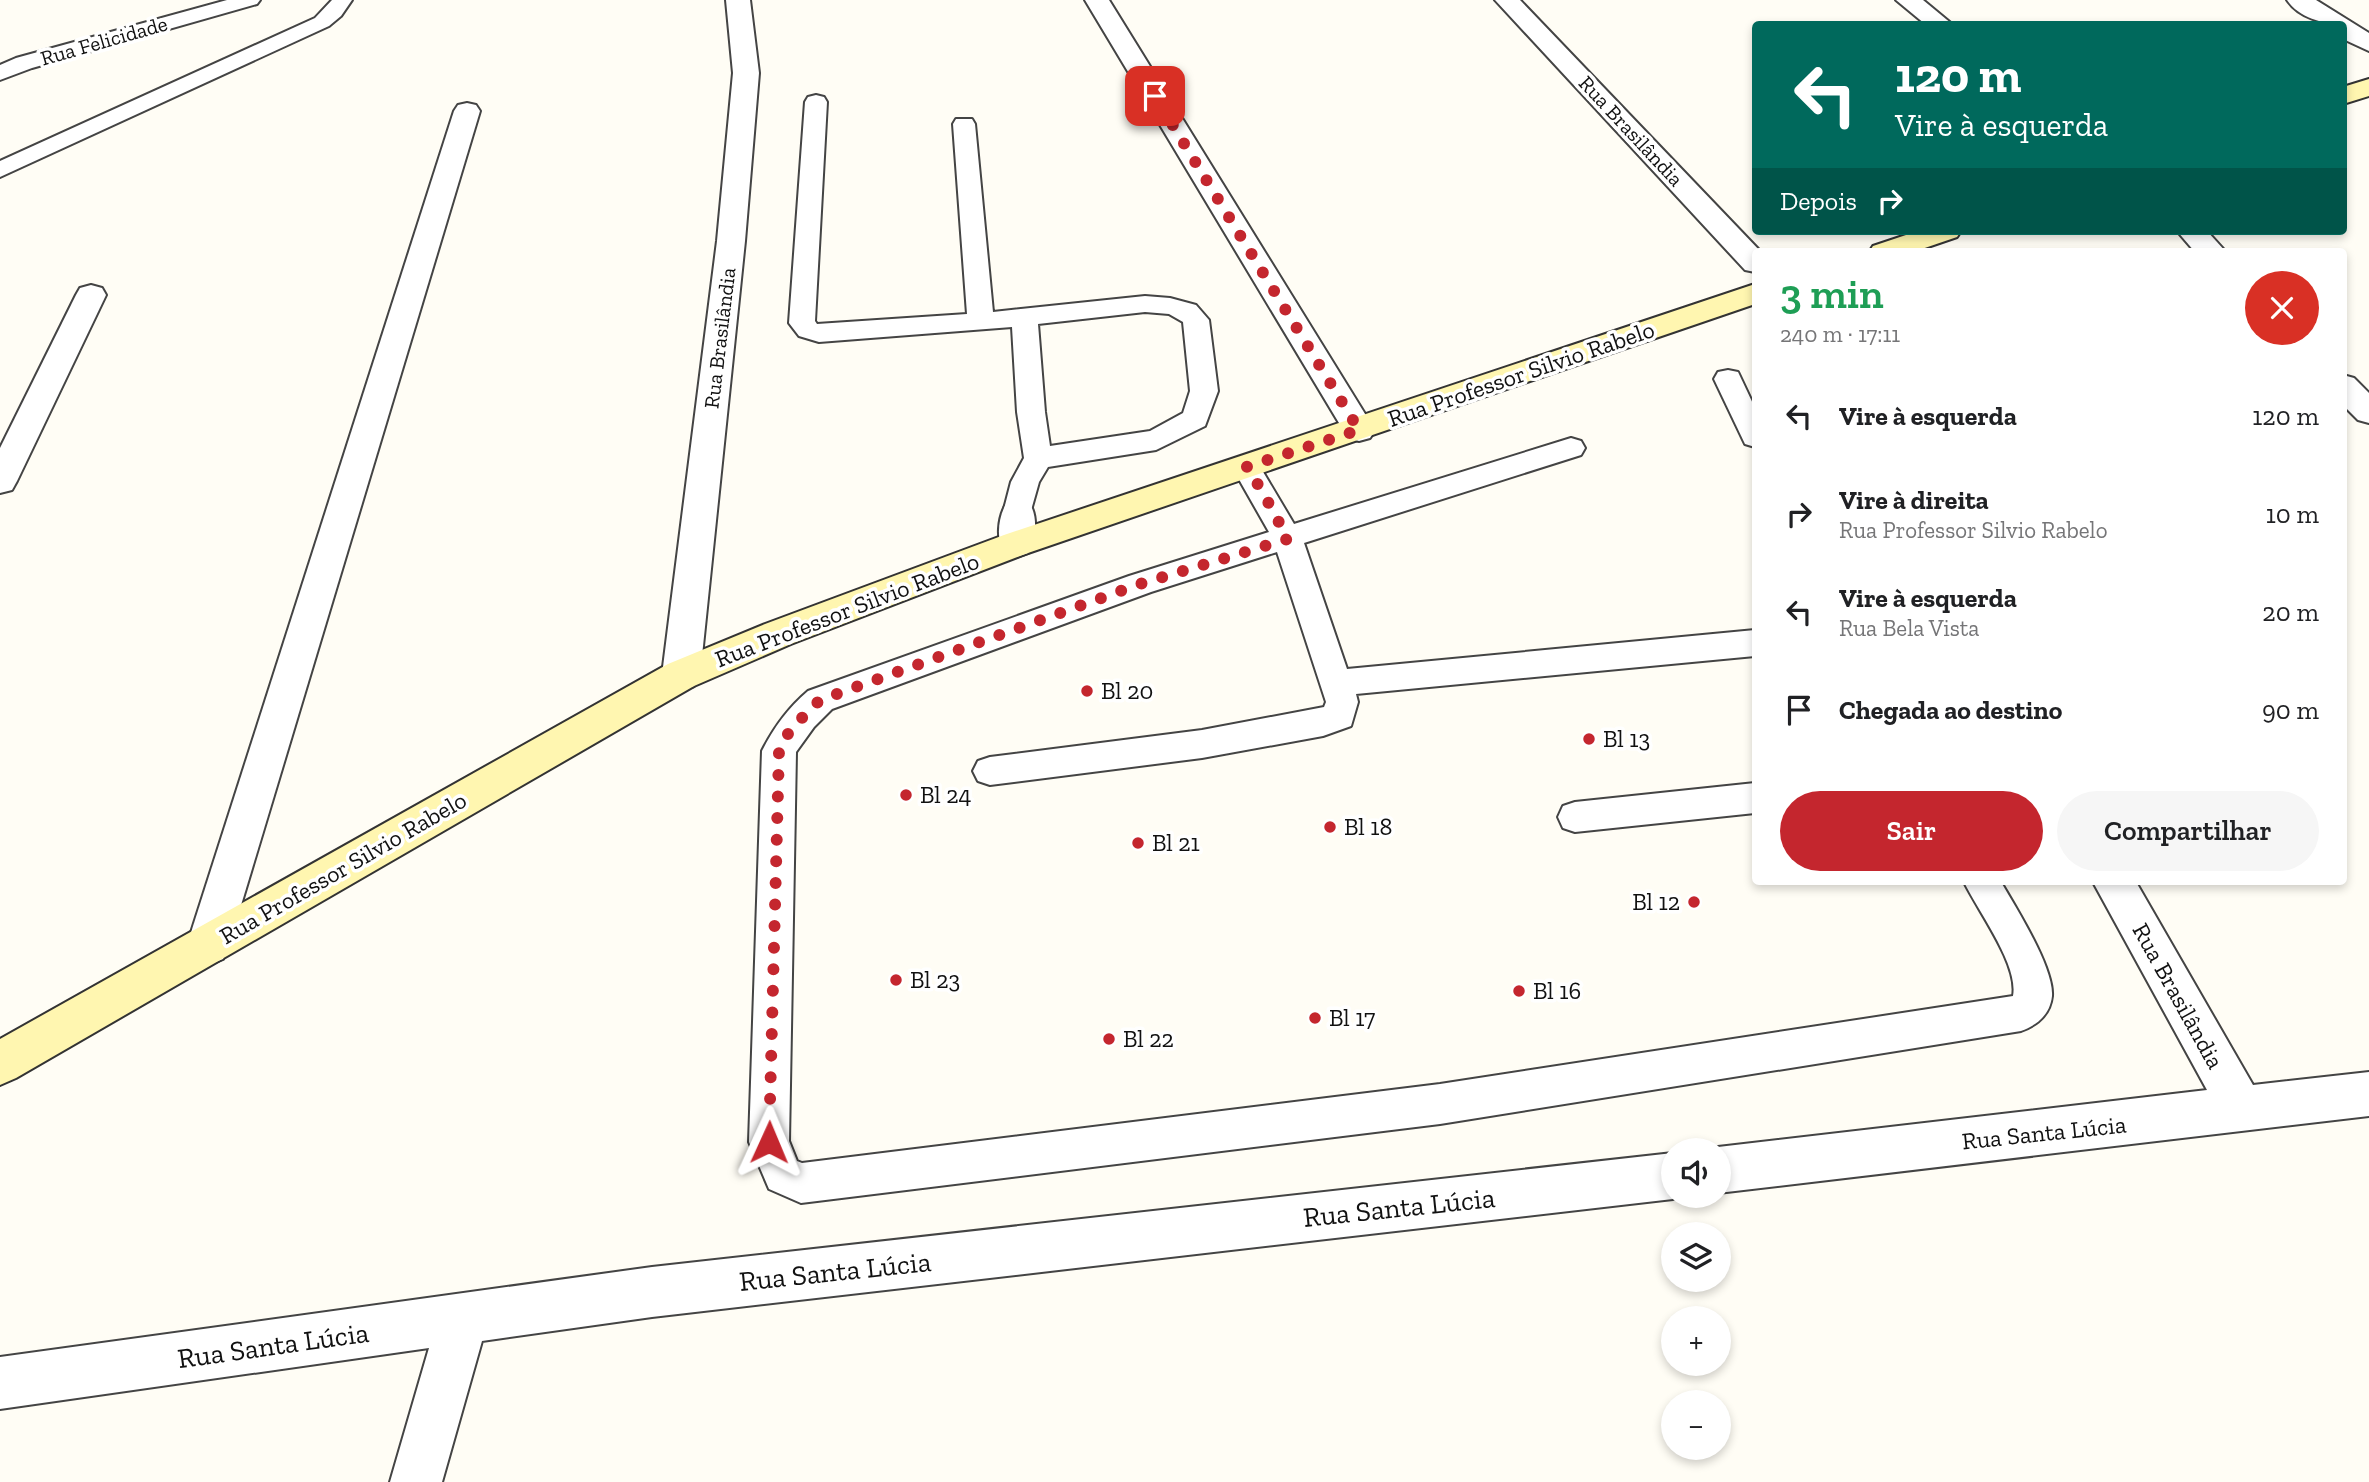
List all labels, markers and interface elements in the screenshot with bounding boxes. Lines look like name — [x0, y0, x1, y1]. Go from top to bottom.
street label: Rua Felicidade — [37, 10, 170, 71]
text: 120 m — [1895, 46, 2021, 105]
icon: left — [1780, 49, 1871, 140]
pin — [1125, 66, 1185, 126]
street label: Rua Brasilândia — [1574, 70, 1689, 191]
icon: arrive — [1136, 77, 1174, 115]
text: Vire à esquerda — [1895, 106, 2108, 144]
icon: right — [1871, 182, 1909, 220]
text: Depois — [1780, 185, 1857, 217]
street label: Rua Brasilândia — [698, 266, 741, 410]
text: 3 min — [1780, 268, 1884, 319]
button: close — [2245, 271, 2319, 345]
street label: Rua Professor Silvio Rabelo — [1384, 314, 1658, 433]
text: 240 m · 17:11 — [1780, 320, 1900, 348]
icon: left — [1780, 397, 1818, 435]
text: Vire à esquerda — [1839, 400, 2017, 432]
text: 120 m — [2252, 400, 2319, 432]
text: Vire à direita — [1839, 484, 1989, 516]
icon: right — [1780, 495, 1818, 533]
text: 10 m — [2266, 498, 2319, 530]
text: Rua Professor Silvio Rabelo — [1839, 516, 2108, 544]
street label: Rua Professor Silvio Rabelo — [711, 546, 983, 673]
text: Vire à esquerda — [1839, 582, 2017, 614]
icon: left — [1780, 593, 1818, 631]
text: 20 m — [2262, 596, 2319, 628]
text: Rua Bela Vista — [1839, 614, 1979, 642]
place label: Bl 20 — [1101, 676, 1153, 705]
marker: Bl 20 — [1079, 683, 1095, 699]
icon: arrive — [1780, 691, 1818, 729]
text: Chegada ao destino — [1839, 694, 2062, 726]
text: 90 m — [2262, 694, 2319, 726]
place label: Bl 13 — [1603, 724, 1650, 753]
marker: Bl 13 — [1581, 731, 1597, 747]
place label: Bl 24 — [920, 780, 972, 809]
street label: Rua Professor Silvio Rabelo — [214, 785, 471, 950]
marker: Bl 24 — [898, 787, 914, 803]
button: Sair — [1780, 791, 2043, 871]
button: Compartilhar — [2057, 791, 2319, 871]
place label: Bl 18 — [1344, 812, 1392, 841]
marker: Bl 18 — [1322, 819, 1338, 835]
place label: Bl 21 — [1152, 828, 1200, 857]
marker: Bl 21 — [1130, 835, 1146, 851]
place label: Bl 12 — [1632, 887, 1680, 916]
marker: Bl 12 — [1686, 894, 1702, 910]
street label: Rua Brasilândia — [2127, 918, 2231, 1074]
place label: Bl 23 — [910, 965, 960, 994]
marker: Bl 23 — [888, 972, 904, 988]
place label: Bl 16 — [1533, 976, 1581, 1005]
marker: Bl 16 — [1511, 983, 1527, 999]
place label: Bl 17 — [1329, 1003, 1375, 1032]
marker: Bl 17 — [1307, 1010, 1323, 1026]
place label: Bl 22 — [1123, 1024, 1174, 1053]
marker: Bl 22 — [1101, 1031, 1117, 1047]
position arrow — [732, 1105, 806, 1179]
street label: Rua Santa Lúcia — [1960, 1109, 2128, 1156]
map controls — [1661, 1138, 1731, 1460]
button: sound — [1661, 1138, 1731, 1208]
street label: Rua Santa Lúcia — [1302, 1181, 1497, 1234]
button: layers — [1661, 1222, 1731, 1292]
street label: Rua Santa Lúcia — [738, 1245, 933, 1298]
button: + — [1661, 1306, 1731, 1376]
street label: Rua Santa Lúcia — [175, 1316, 371, 1375]
button: − — [1661, 1390, 1731, 1460]

